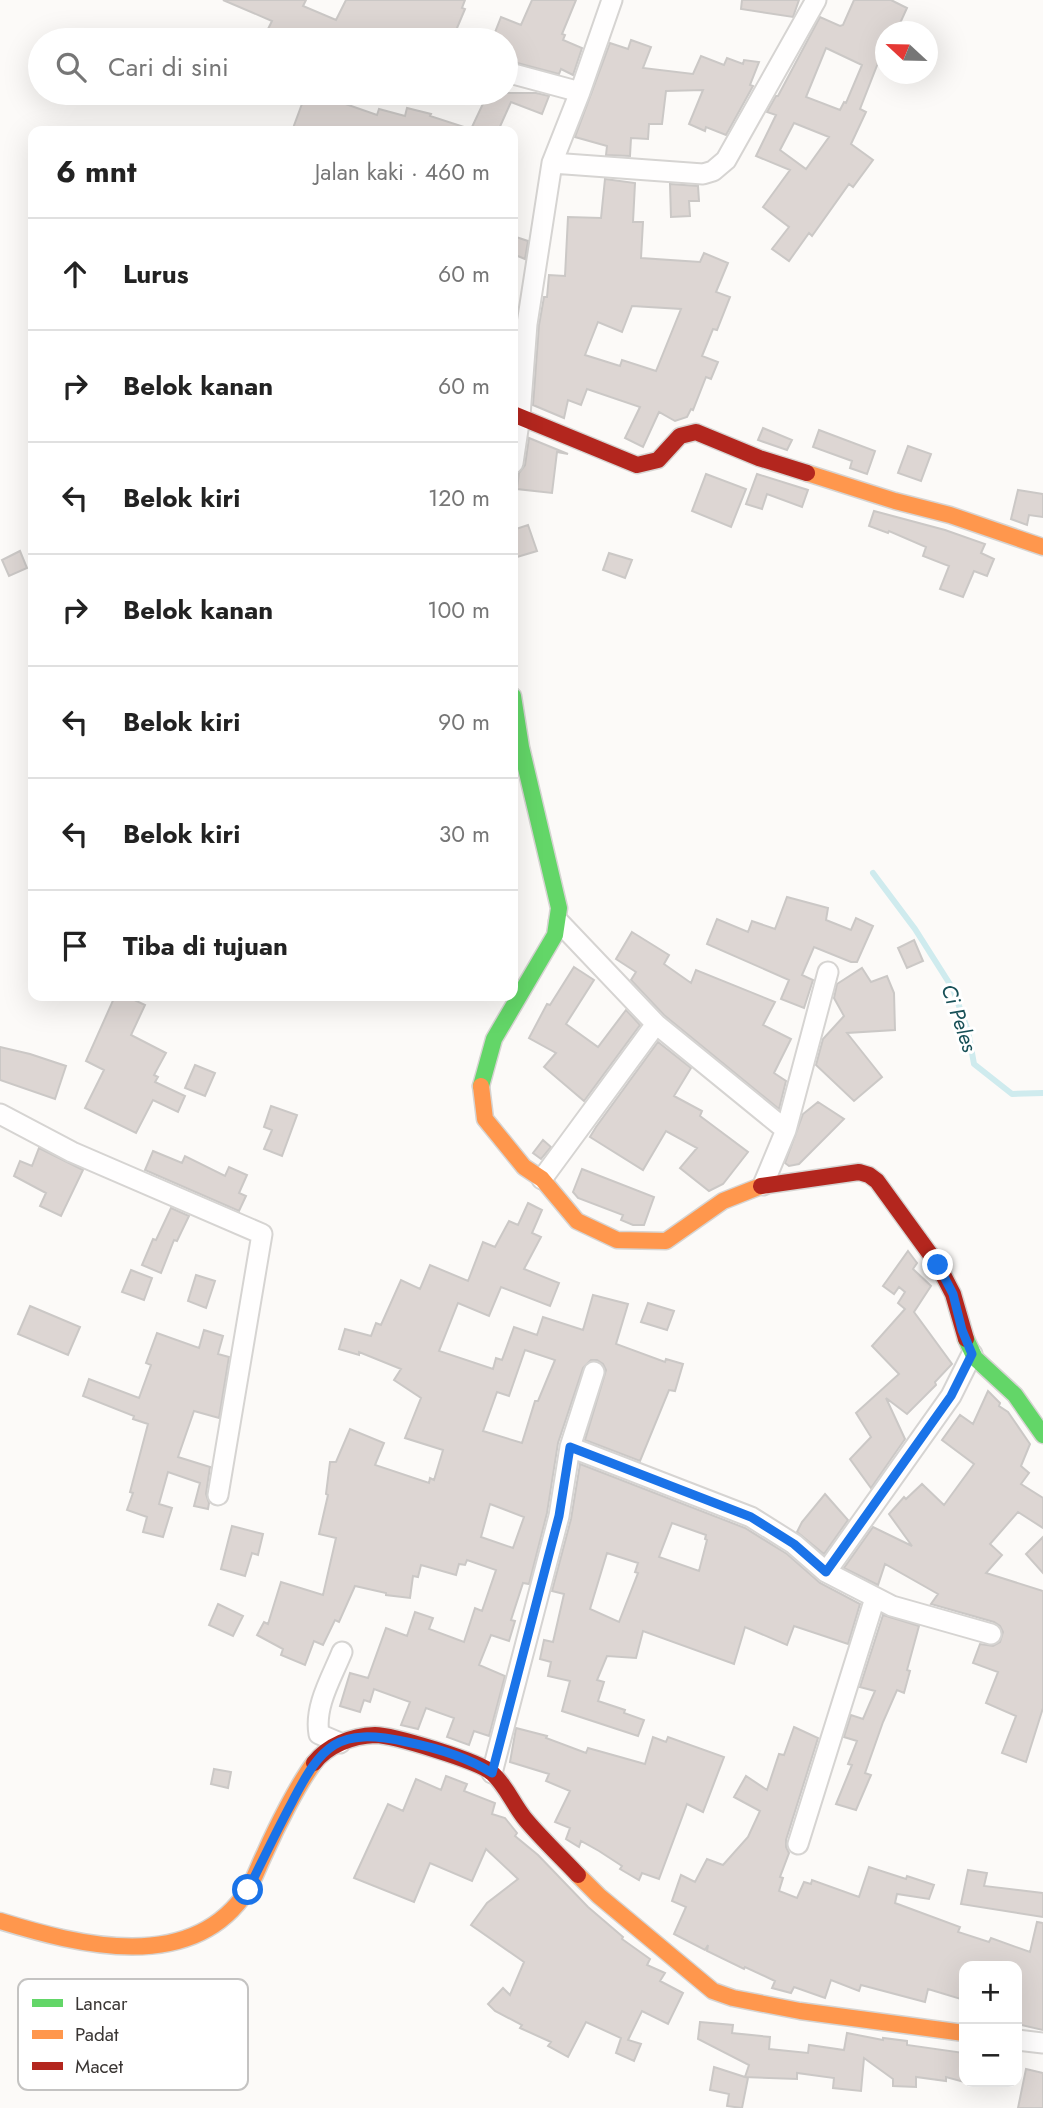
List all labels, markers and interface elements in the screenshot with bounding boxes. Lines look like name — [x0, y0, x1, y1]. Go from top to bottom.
north arrow — [875, 21, 938, 84]
search box — [28, 28, 518, 105]
icon: search — [52, 48, 90, 86]
text: Cari di sini — [108, 48, 229, 86]
text: 6 mnt — [56, 150, 136, 193]
text: Jalan kaki · 460 m — [315, 155, 490, 189]
icon: ahead — [56, 255, 94, 293]
text: Lurus — [123, 255, 189, 293]
text: 60 m — [438, 257, 490, 291]
icon: right — [56, 367, 94, 405]
text: Belok kanan — [123, 367, 273, 405]
text: 60 m — [438, 369, 490, 403]
icon: left — [56, 479, 94, 517]
text: Belok kiri — [123, 479, 240, 517]
text: 120 m — [428, 481, 490, 515]
icon: right — [56, 591, 94, 629]
text: Belok kanan — [123, 591, 273, 629]
text: 100 m — [427, 593, 490, 627]
icon: left — [56, 703, 94, 741]
text: Belok kiri — [123, 703, 240, 741]
text: 90 m — [438, 705, 490, 739]
icon: left — [56, 815, 94, 853]
text: Belok kiri — [123, 815, 240, 853]
text: 30 m — [439, 817, 490, 851]
icon: arrive — [56, 927, 94, 965]
text: Tiba di tujuan — [123, 927, 288, 965]
water label: Ci Peles — [933, 980, 985, 1057]
route end — [922, 1249, 953, 1280]
route start — [232, 1874, 263, 1905]
map controls — [959, 1961, 1022, 2087]
button: + — [959, 1961, 1022, 2024]
legend — [18, 1979, 248, 2090]
text: Lancar — [75, 1990, 128, 2017]
text: Padat — [75, 2021, 119, 2048]
button: − — [959, 2024, 1022, 2087]
text: Macet — [75, 2053, 123, 2080]

